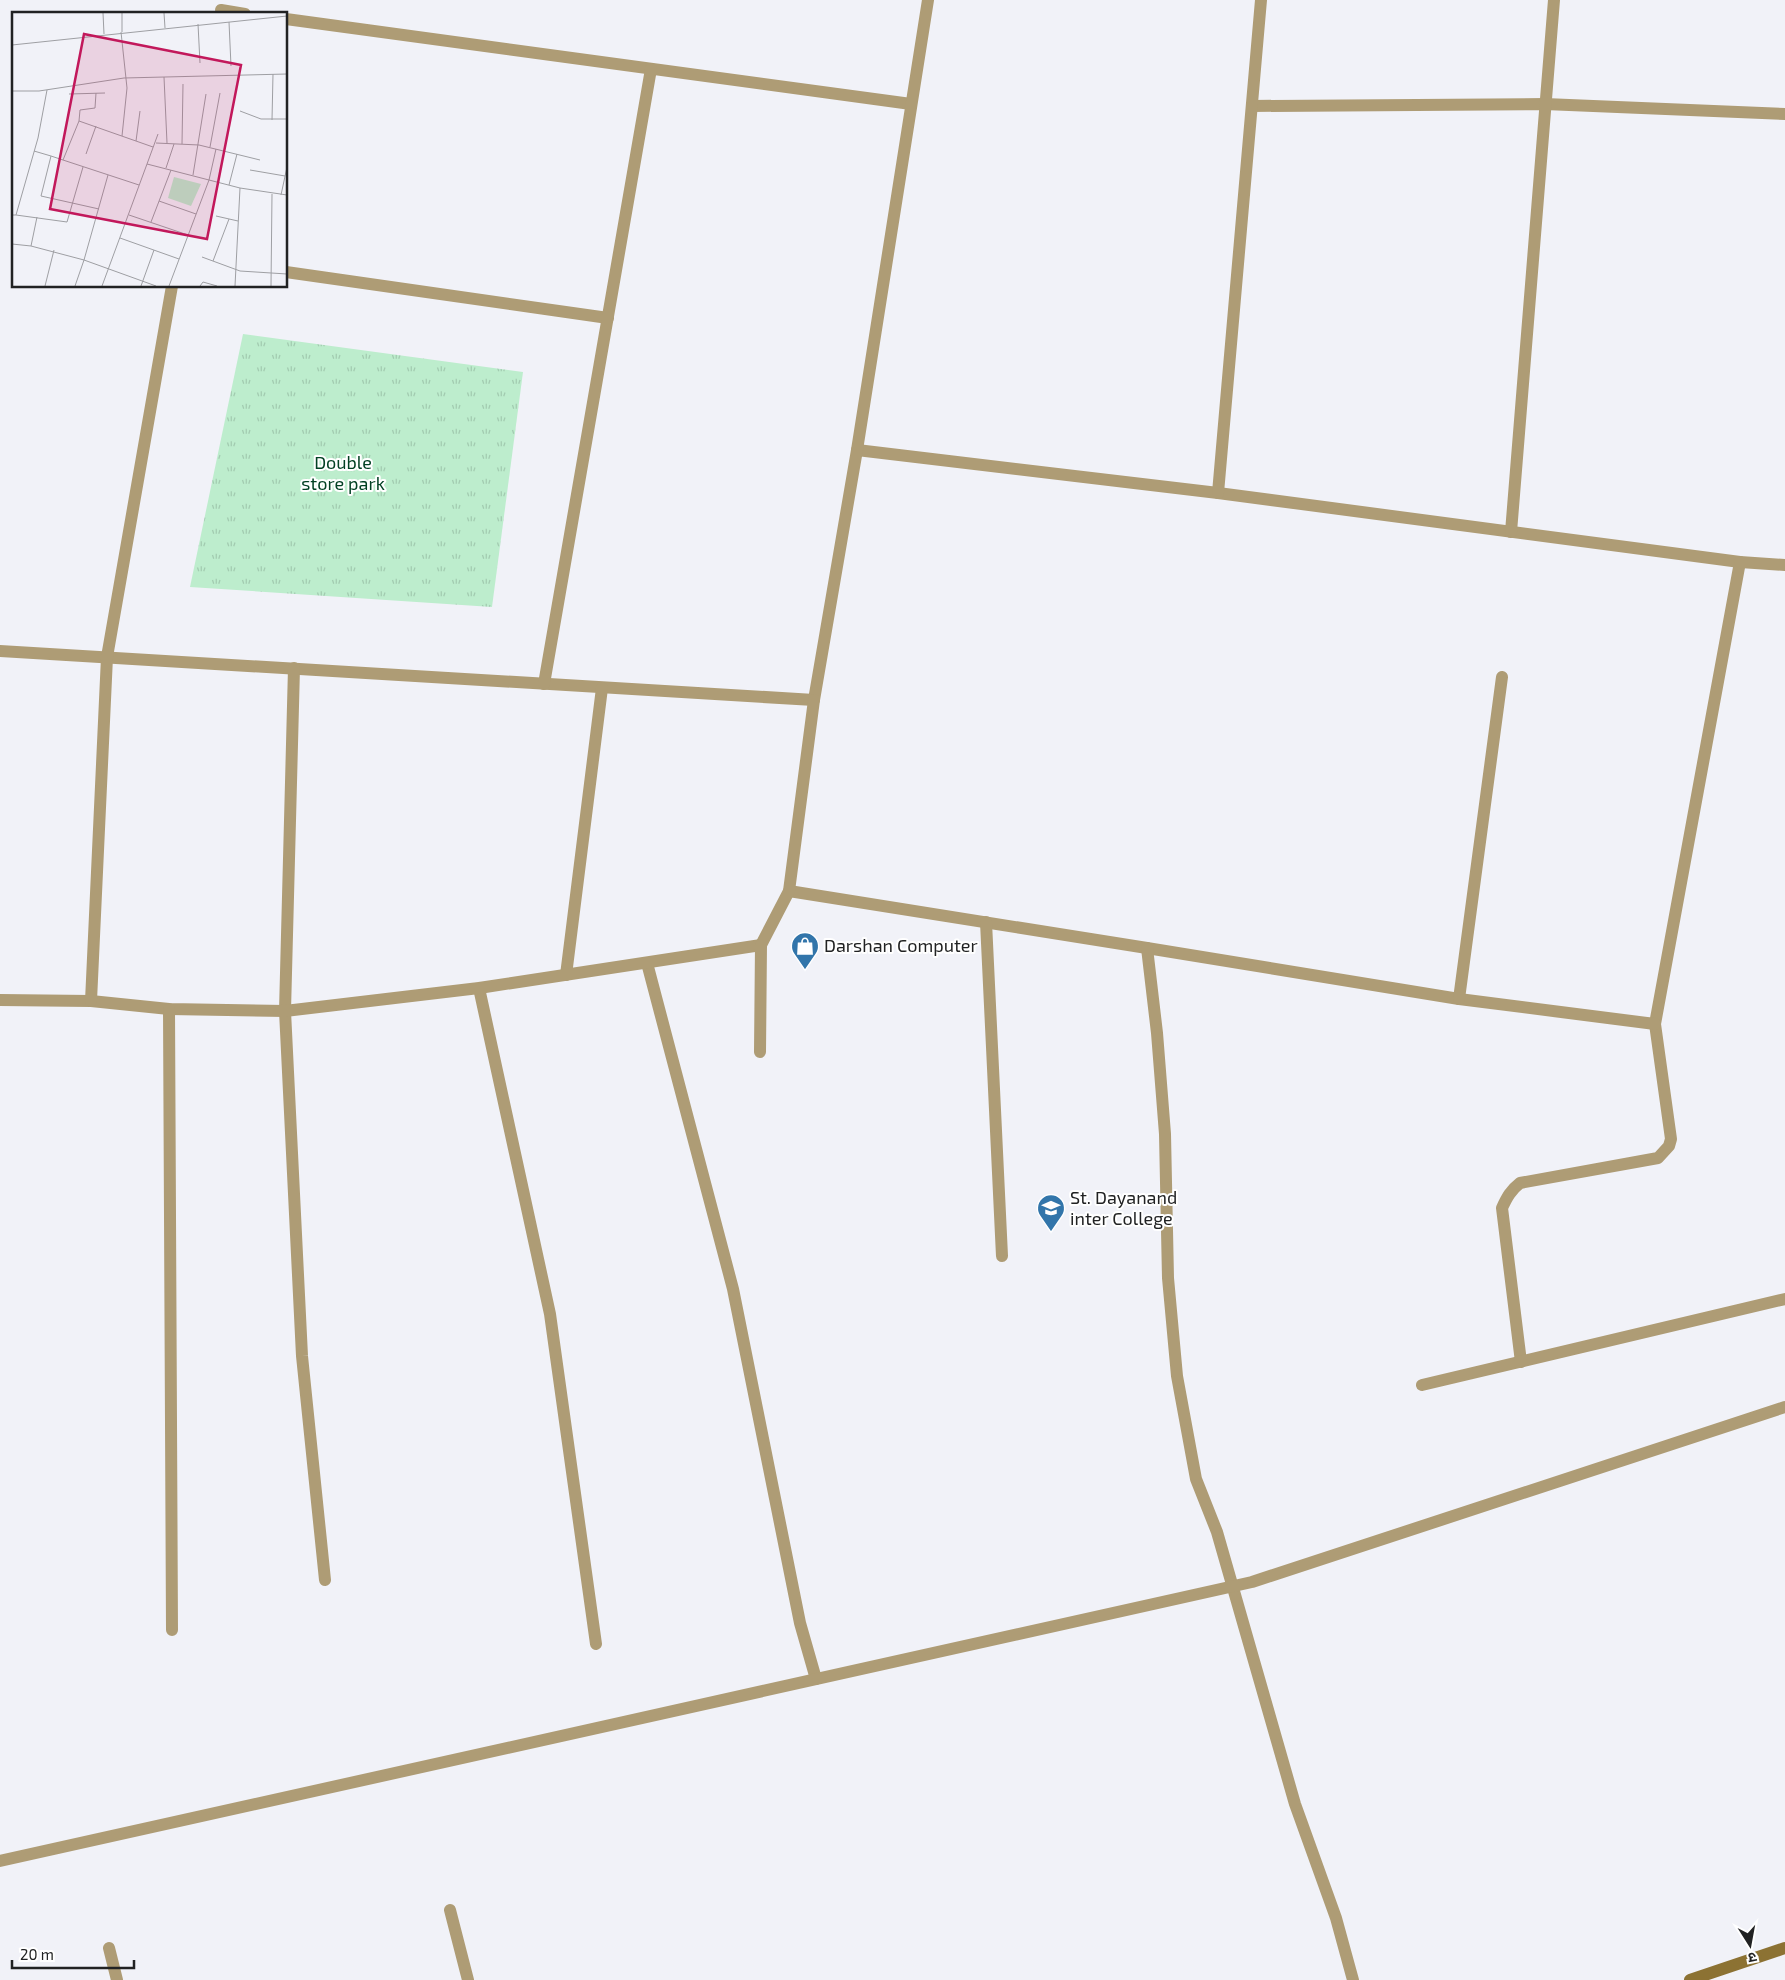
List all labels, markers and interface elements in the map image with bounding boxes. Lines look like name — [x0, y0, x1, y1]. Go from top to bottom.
inset map — [12, 12, 288, 288]
park label: Double store park — [301, 451, 385, 494]
shop icon: Darshan Computer — [790, 931, 820, 970]
place label: Darshan Computer — [824, 934, 978, 956]
place label: St. Dayanand inter College — [1070, 1186, 1177, 1229]
school or university icon: St. Dayanand inter College — [1036, 1193, 1066, 1232]
north arrow — [1725, 1920, 1775, 1970]
scale bar — [12, 1938, 135, 1970]
text: 20 m — [20, 1945, 54, 1963]
text: उ — [1746, 1949, 1758, 1968]

